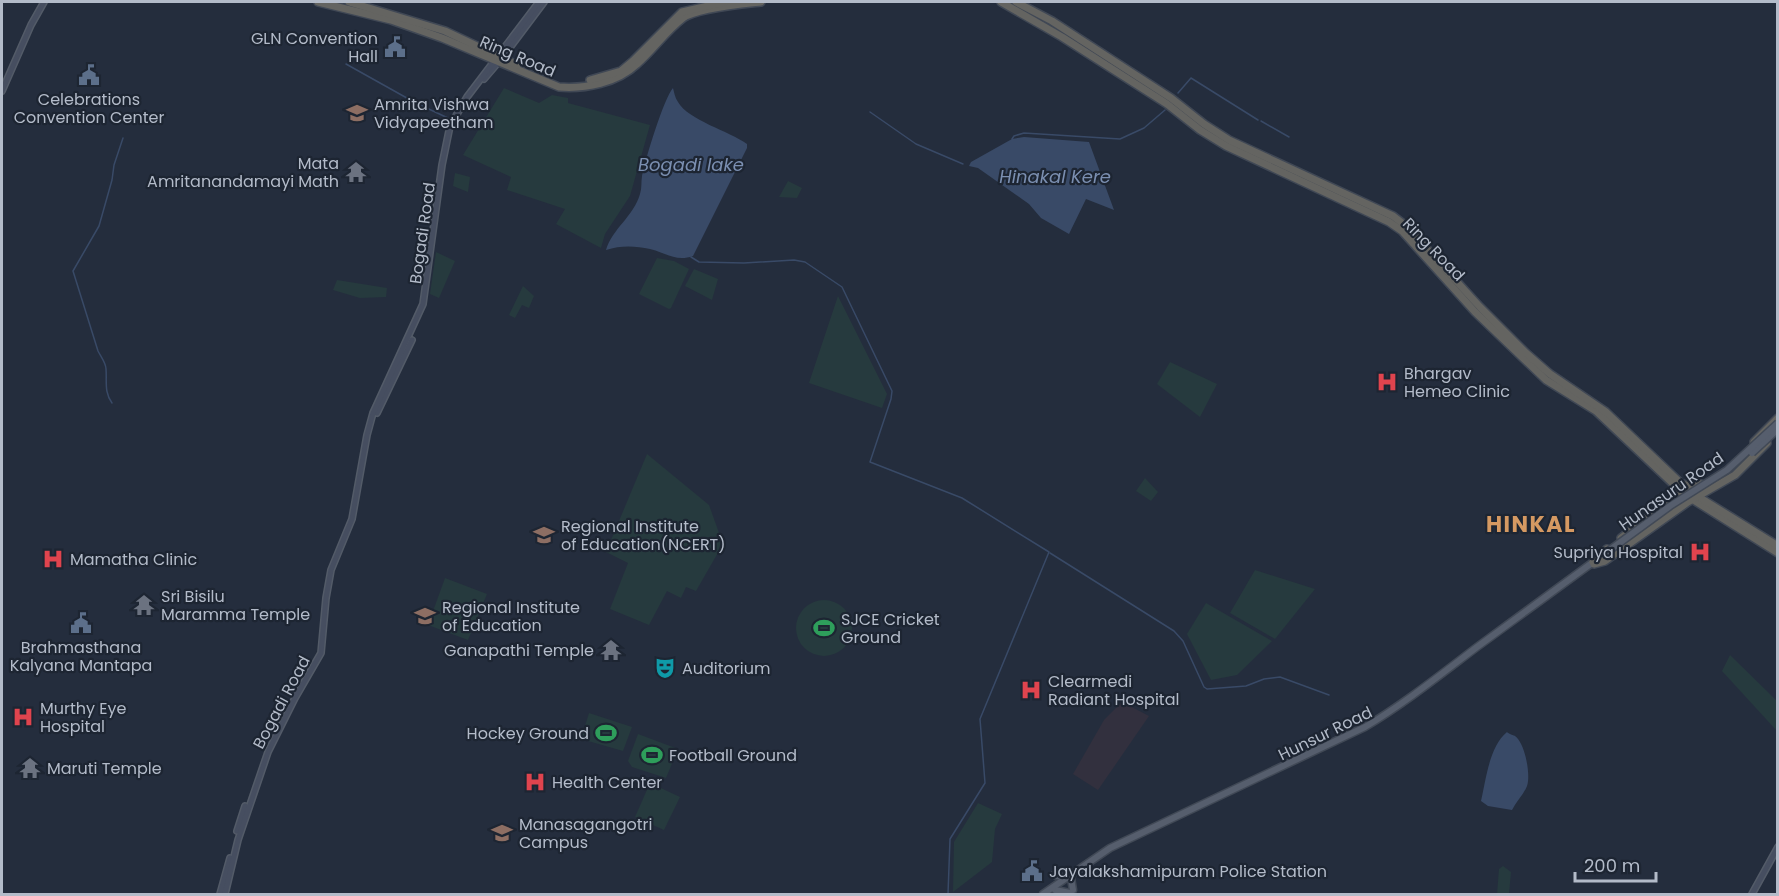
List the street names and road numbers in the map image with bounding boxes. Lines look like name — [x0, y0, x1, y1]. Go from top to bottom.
street label: Ring Road — [476, 30, 559, 83]
street label: Bogadi Road — [404, 181, 441, 285]
street label: Ring Road — [1397, 212, 1470, 286]
street label: Hunasuru Road — [1614, 447, 1728, 536]
street label: Bogadi Road — [247, 652, 316, 753]
street label: Hunsur Road — [1274, 701, 1376, 766]

